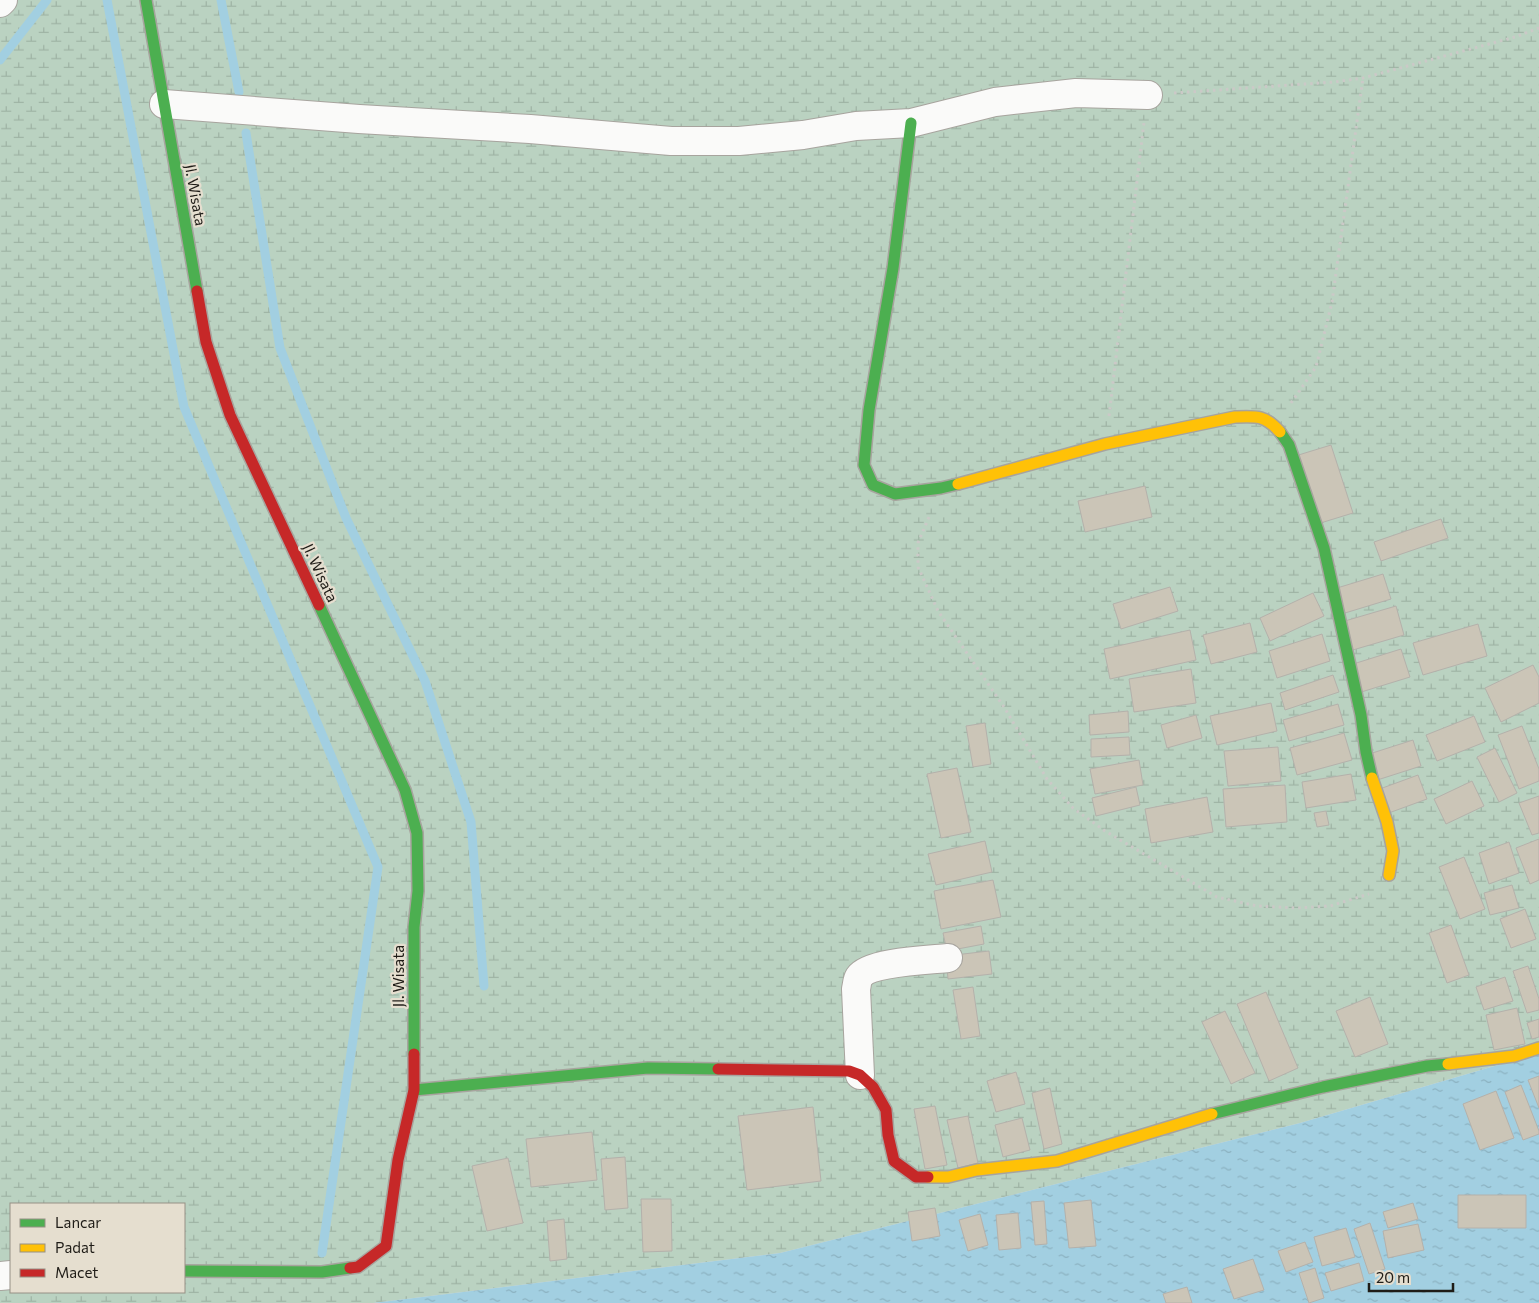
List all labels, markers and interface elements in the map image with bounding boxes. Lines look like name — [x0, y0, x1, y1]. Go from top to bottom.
street label: Jl. Wisata — [182, 163, 210, 227]
street label: Jl. Wisata — [300, 540, 342, 605]
street label: Jl. Wisata — [389, 945, 407, 1007]
legend — [10, 1203, 185, 1293]
text: Lancar — [55, 1213, 101, 1231]
text: Padat — [55, 1238, 95, 1256]
scale bar — [1369, 1260, 1453, 1292]
text: Macet — [55, 1263, 98, 1281]
text: 20 m — [1376, 1268, 1410, 1286]

